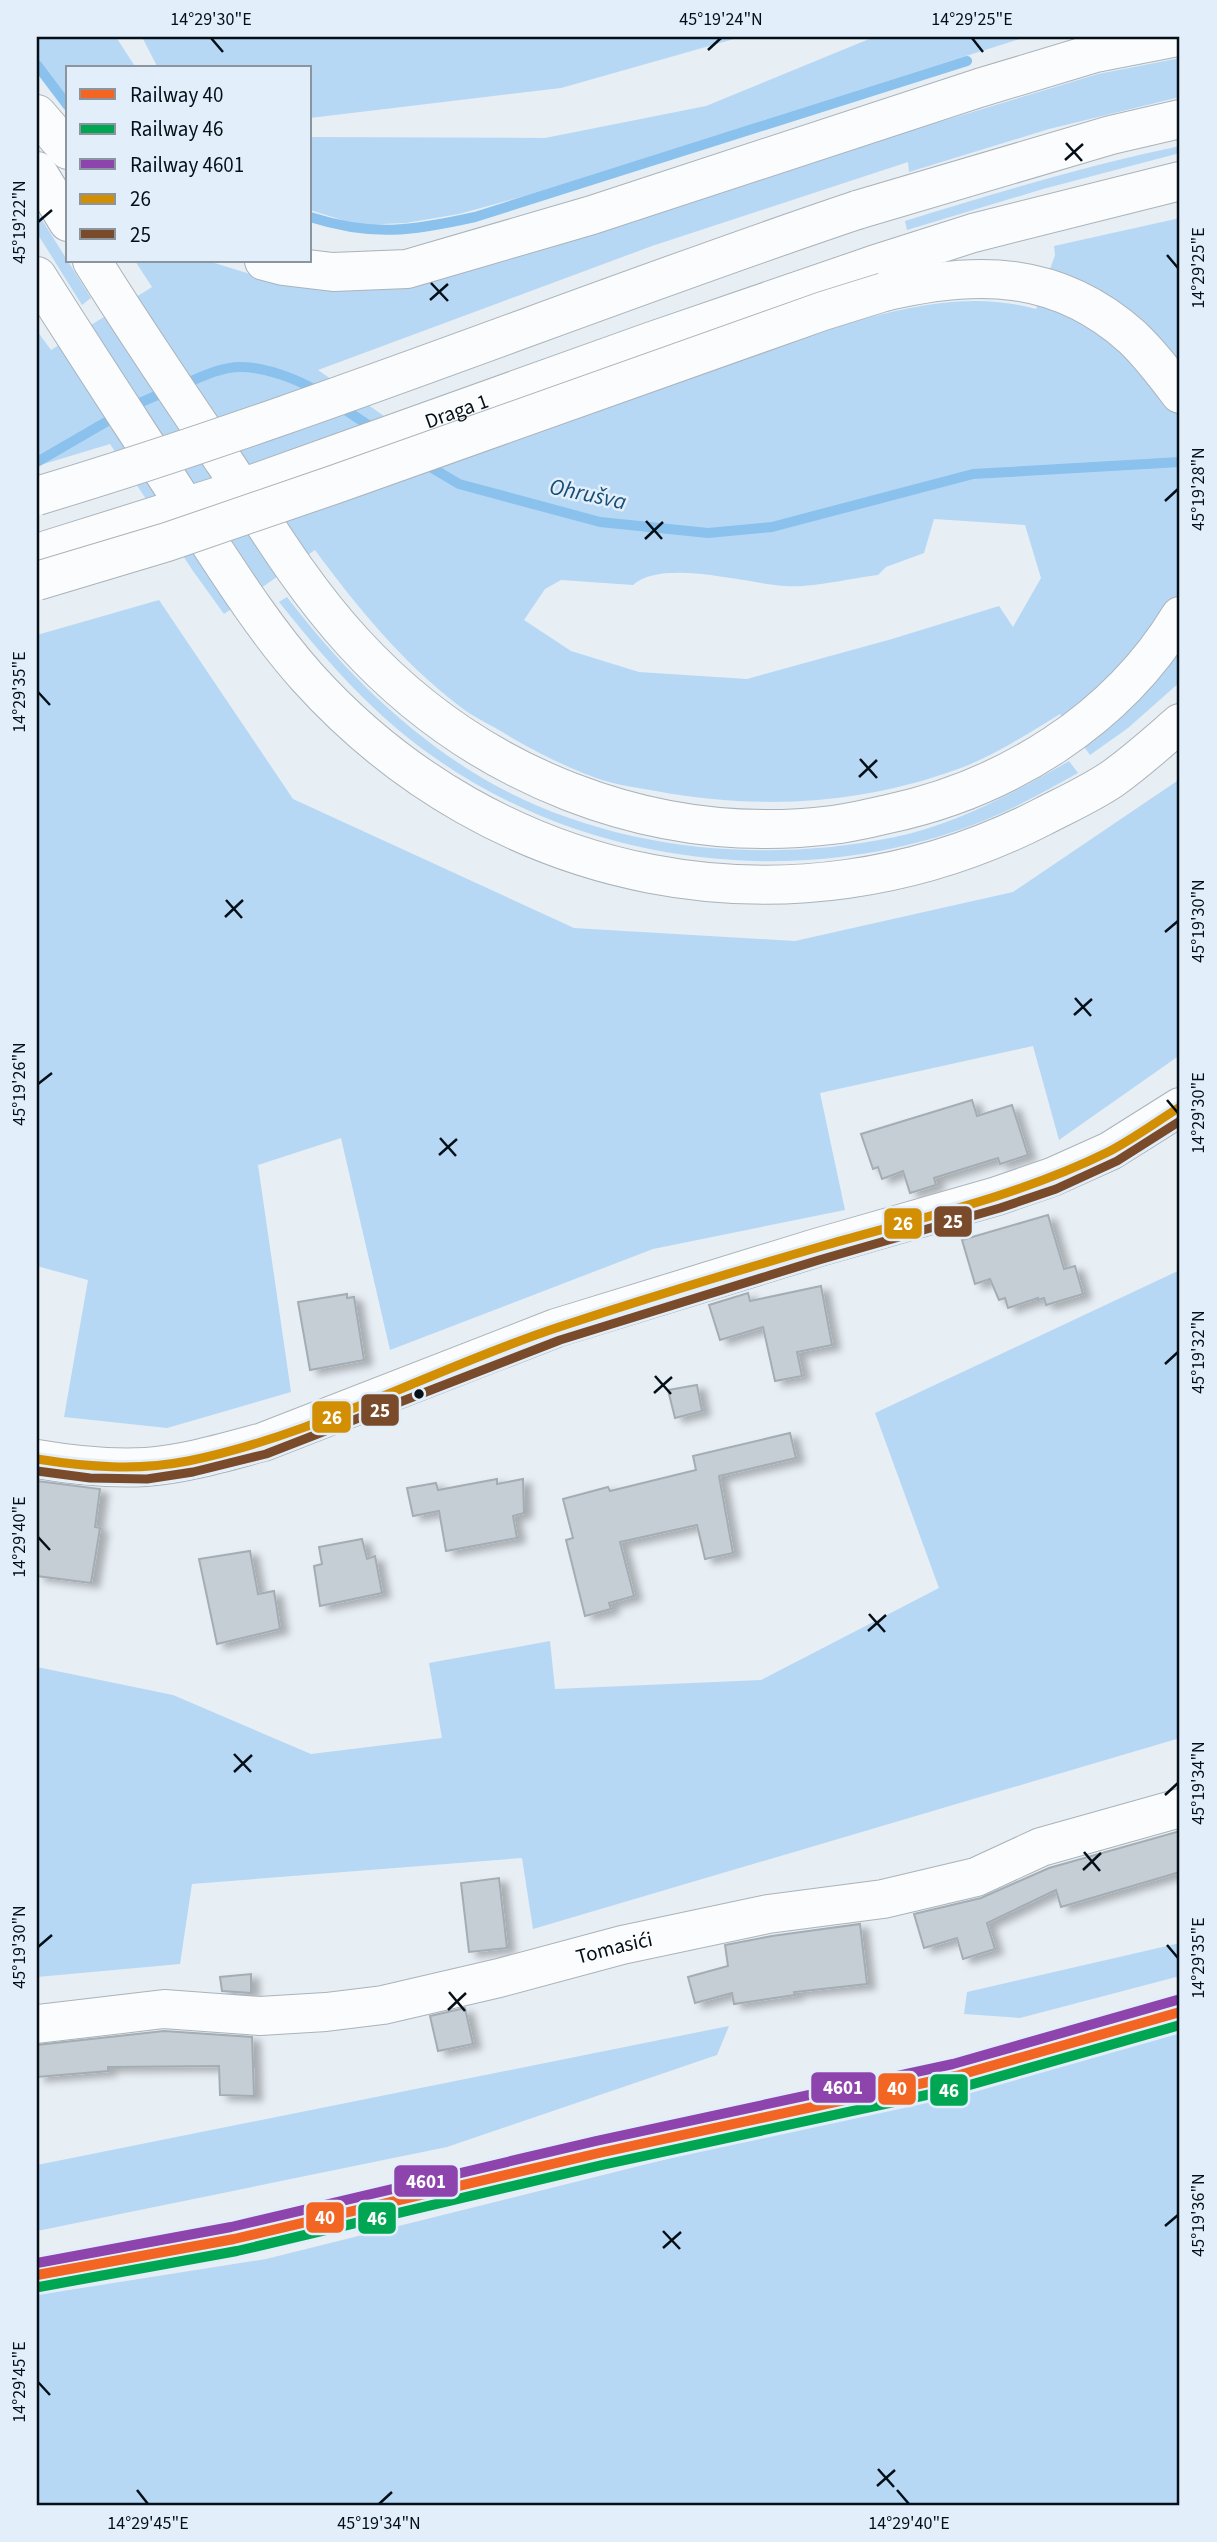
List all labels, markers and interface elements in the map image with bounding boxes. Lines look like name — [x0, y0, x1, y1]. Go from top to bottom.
text: 14°29'30"E — [170, 7, 252, 32]
text: 45°19'24"N — [679, 7, 763, 32]
text: 14°29'25"E — [931, 7, 1013, 32]
legend — [66, 66, 312, 262]
text: Railway 40 — [130, 80, 223, 110]
text: Railway 46 — [130, 114, 223, 144]
text: Railway 4601 — [130, 150, 244, 180]
text: 45°19'22"N — [7, 180, 32, 264]
text: 26 — [130, 184, 151, 214]
text: 25 — [130, 220, 151, 250]
text: 14°29'25"E — [1186, 227, 1211, 309]
street label: Draga 1 — [420, 386, 493, 436]
text: 45°19'28"N — [1186, 447, 1211, 531]
water label: Ohrušva — [546, 470, 630, 518]
text: 14°29'35"E — [7, 651, 32, 733]
text: 45°19'30"N — [1186, 879, 1211, 963]
text: 45°19'26"N — [7, 1042, 32, 1126]
text: 14°29'30"E — [1186, 1072, 1211, 1154]
line badge: 25 — [933, 1205, 973, 1238]
line badge: 26 — [883, 1207, 923, 1240]
text: 25 — [943, 1209, 963, 1236]
text: 26 — [893, 1211, 913, 1238]
text: 45°19'32"N — [1186, 1310, 1211, 1394]
unlabelled marker — [412, 1387, 426, 1401]
line badge: 25 — [360, 1393, 400, 1427]
text: 25 — [370, 1398, 390, 1425]
line badge: 26 — [311, 1400, 352, 1434]
text: 26 — [322, 1405, 342, 1432]
text: 14°29'40"E — [7, 1496, 32, 1578]
text: 45°19'34"N — [1186, 1741, 1211, 1825]
text: 45°19'30"N — [7, 1905, 32, 1989]
text: 14°29'35"E — [1186, 1917, 1211, 1999]
street label: Tomasići — [573, 1924, 655, 1972]
line badge: 4601 — [810, 2071, 877, 2104]
line badge: 40 — [877, 2072, 917, 2106]
line badge: 46 — [929, 2073, 969, 2107]
text: 4601 — [823, 2075, 863, 2102]
text: 40 — [887, 2076, 907, 2103]
text: 46 — [939, 2078, 959, 2105]
line badge: 4601 — [393, 2164, 459, 2198]
text: 4601 — [406, 2169, 446, 2196]
text: 45°19'36"N — [1186, 2173, 1211, 2257]
line badge: 40 — [305, 2201, 345, 2234]
line badge: 46 — [357, 2201, 397, 2235]
text: 40 — [315, 2205, 335, 2232]
text: 46 — [367, 2206, 387, 2233]
text: 14°29'45"E — [7, 2341, 32, 2423]
text: 14°29'45"E — [107, 2511, 189, 2536]
text: 45°19'34"N — [337, 2511, 421, 2536]
text: 14°29'40"E — [868, 2511, 950, 2536]

